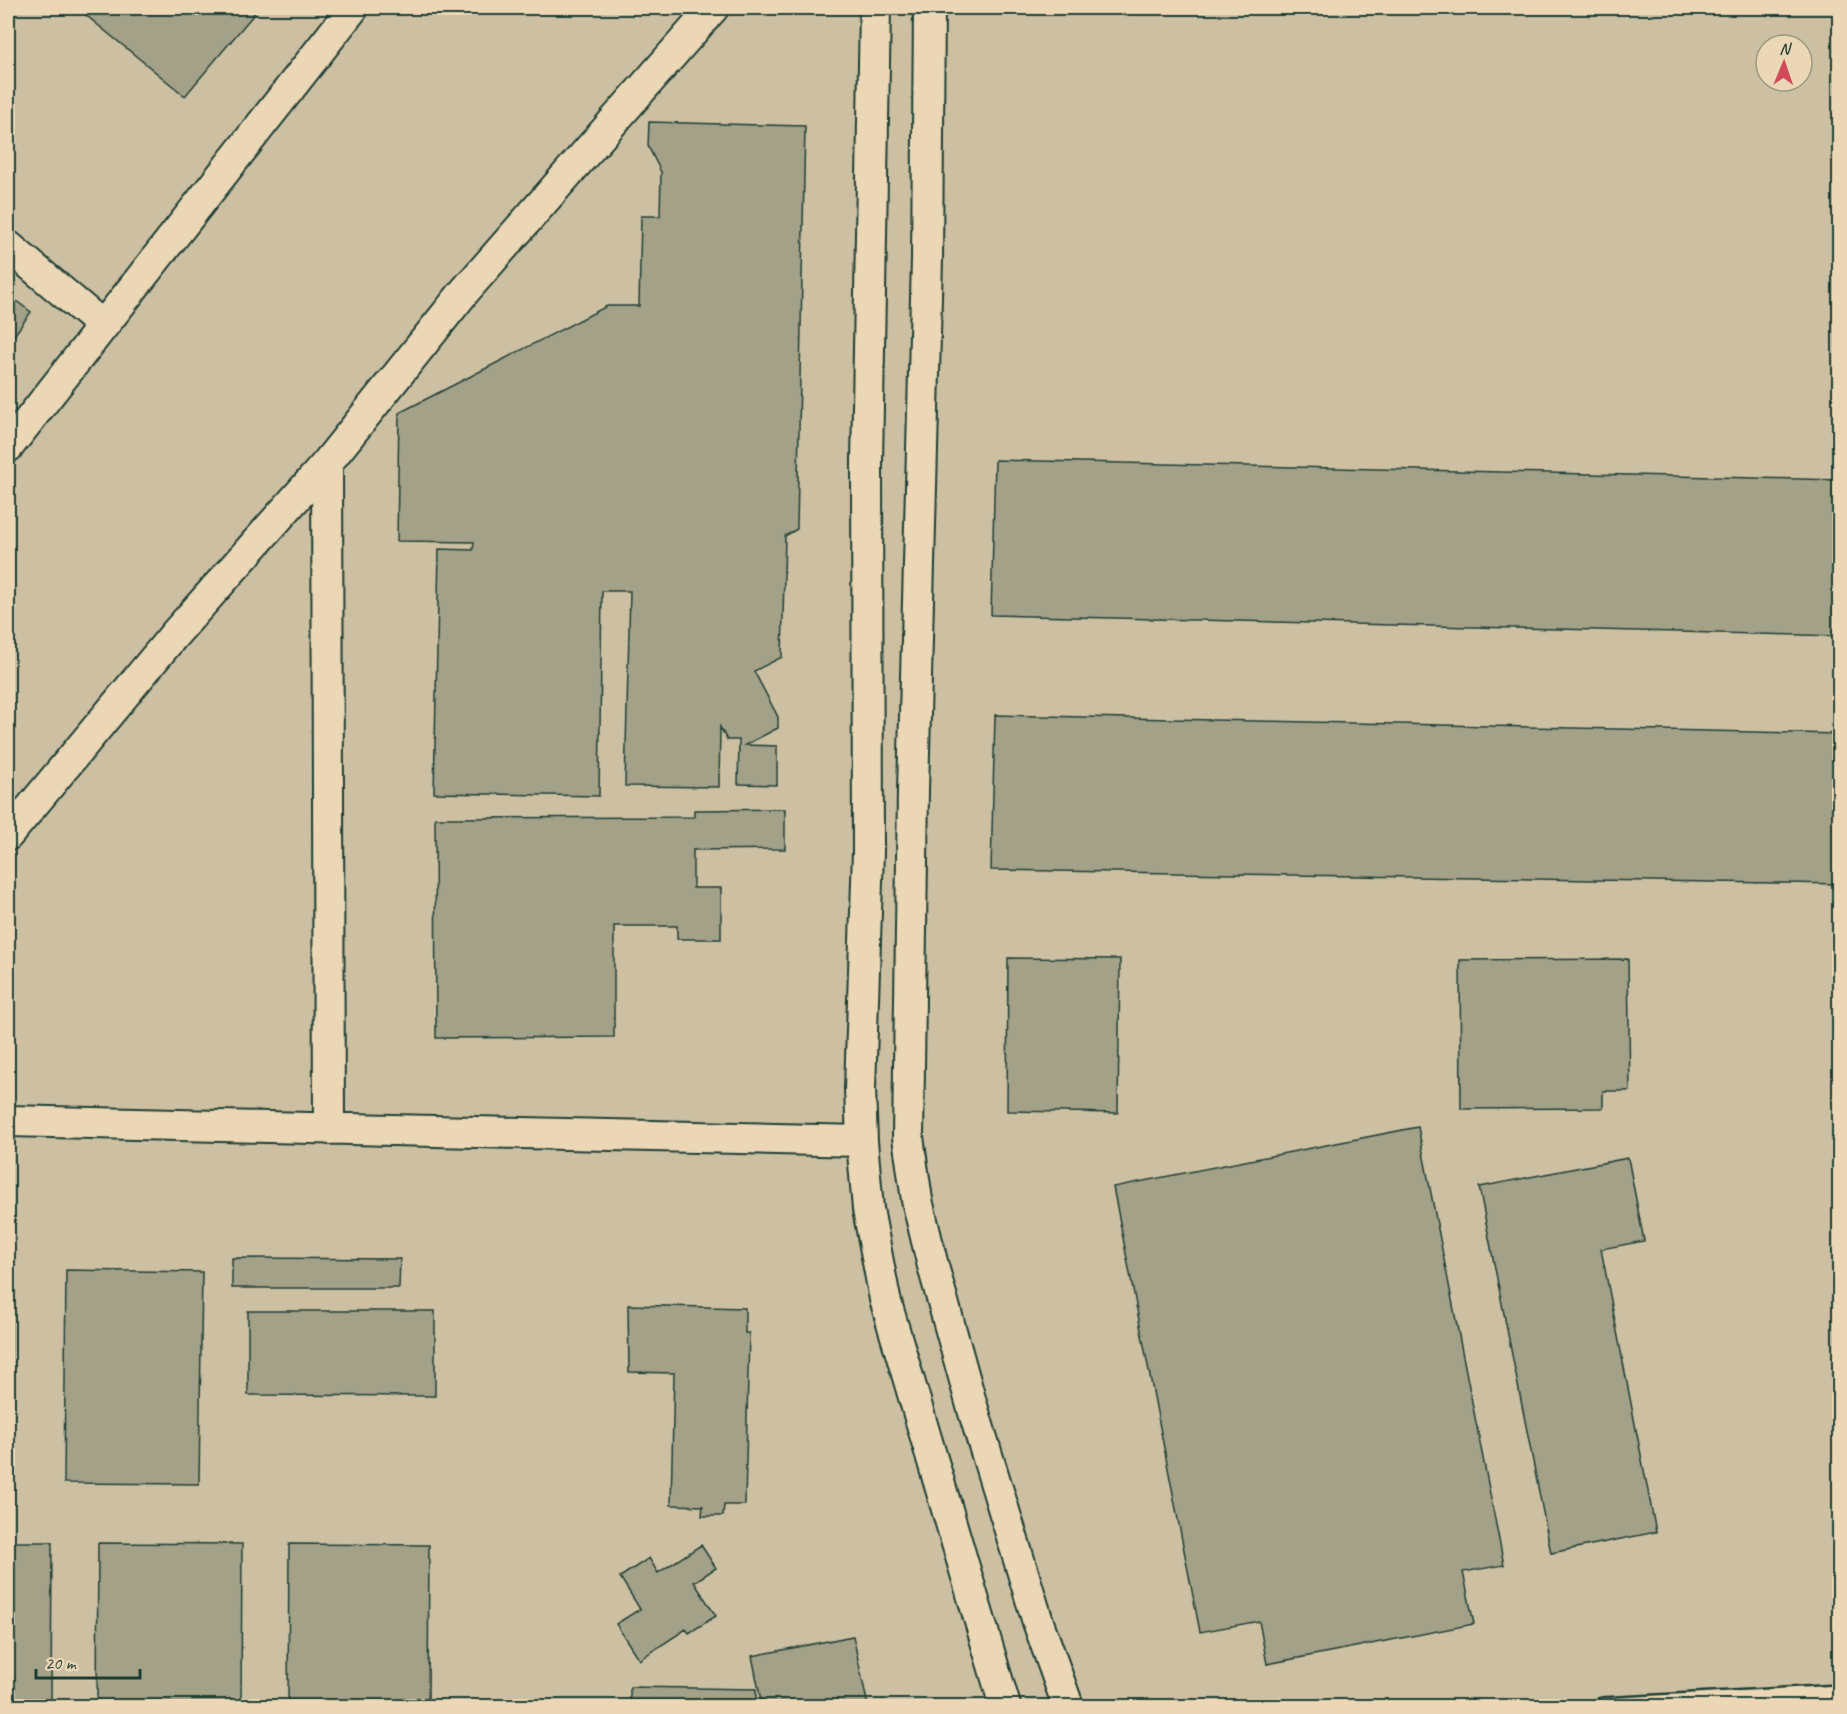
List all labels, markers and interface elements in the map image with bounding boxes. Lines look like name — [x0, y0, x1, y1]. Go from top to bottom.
north arrow — [1754, 33, 1814, 93]
text: N — [1779, 39, 1793, 59]
scale bar — [36, 1642, 140, 1680]
text: 20 m — [45, 1652, 78, 1674]

